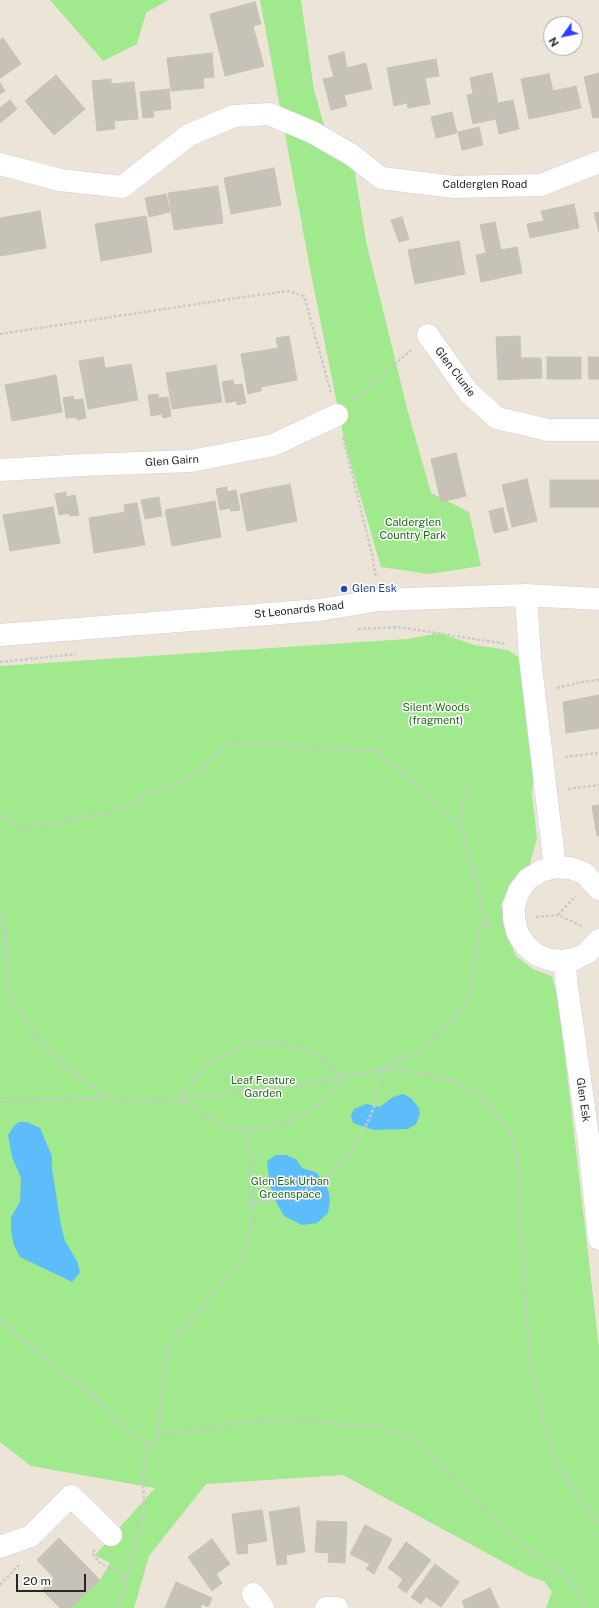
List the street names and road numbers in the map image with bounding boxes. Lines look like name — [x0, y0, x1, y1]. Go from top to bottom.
street label: Calderglen Road — [443, 178, 527, 192]
street label: Glen Clunie — [432, 345, 478, 399]
street label: Glen Gairn — [145, 453, 199, 469]
street label: St Leonards Road — [253, 599, 345, 621]
street label: Glen Esk — [573, 1077, 593, 1123]

